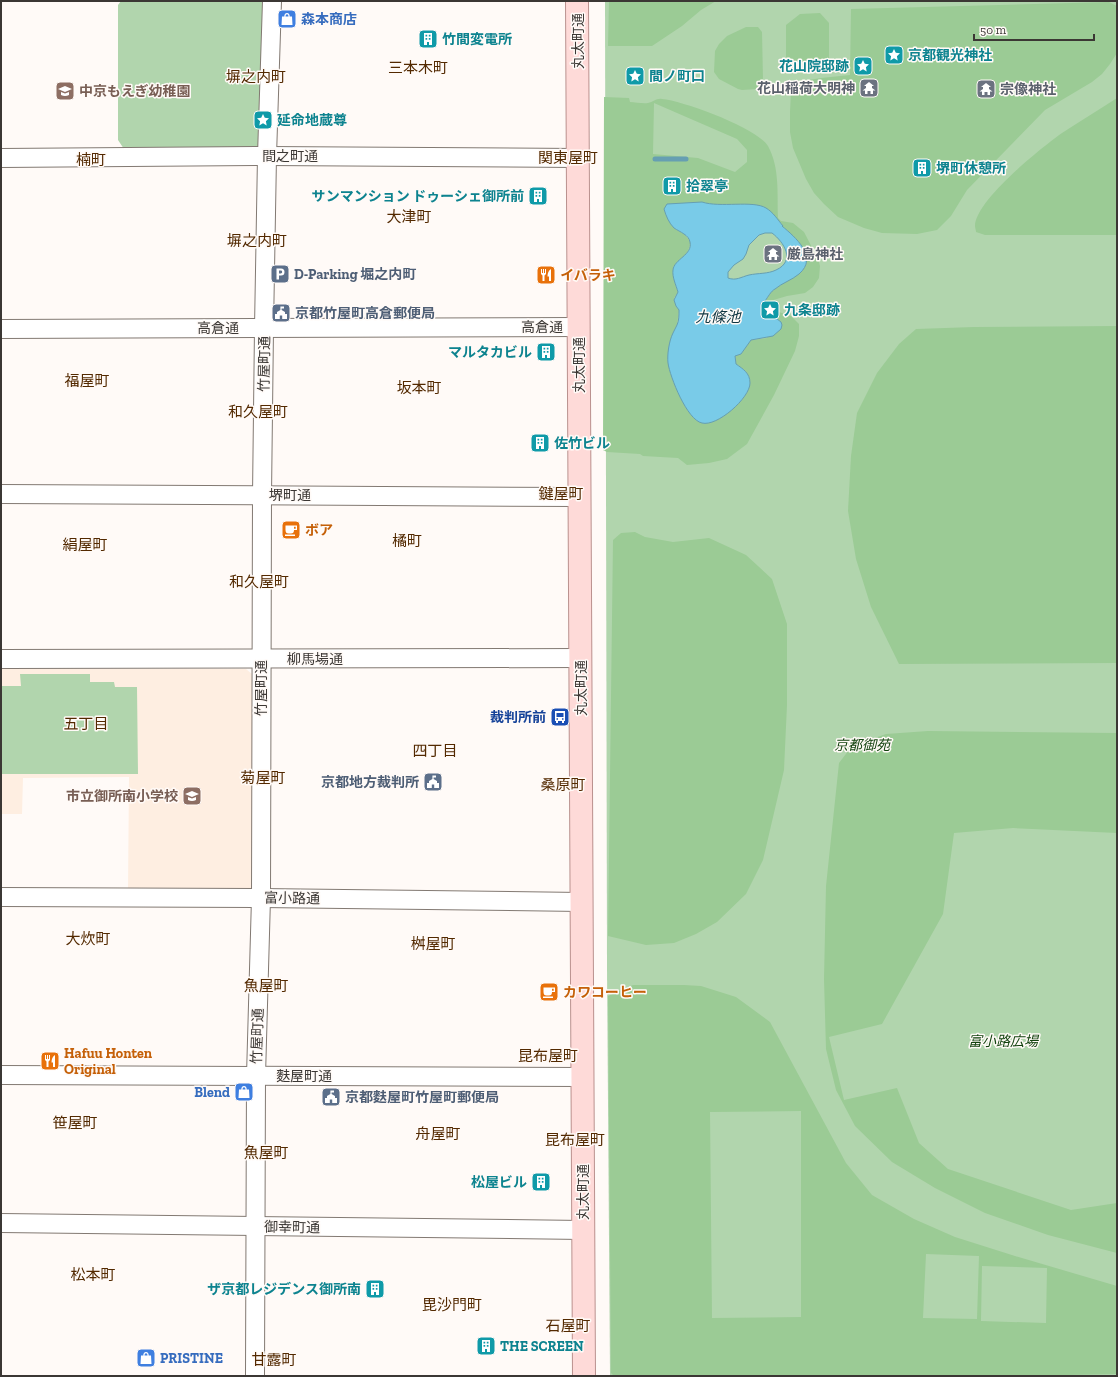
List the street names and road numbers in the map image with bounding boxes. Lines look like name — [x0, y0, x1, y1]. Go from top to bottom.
street label: 丸太町通 — [570, 13, 587, 69]
street label: 間之町通 — [262, 148, 318, 165]
street label: 高倉通 — [521, 319, 563, 336]
street label: 高倉通 — [197, 320, 239, 337]
street label: 竹屋町通 — [256, 336, 273, 392]
street label: 丸太町通 — [571, 337, 588, 393]
street label: 堺町通 — [269, 487, 311, 504]
street label: 柳馬場通 — [287, 651, 343, 668]
street label: 竹屋町通 — [253, 660, 270, 716]
street label: 丸太町通 — [573, 660, 590, 716]
street label: 富小路通 — [264, 890, 320, 907]
street label: 竹屋町通 — [248, 1008, 267, 1064]
street label: 麩屋町通 — [276, 1068, 332, 1085]
street label: 丸太町通 — [575, 1164, 592, 1220]
street label: 御幸町通 — [264, 1219, 320, 1236]

